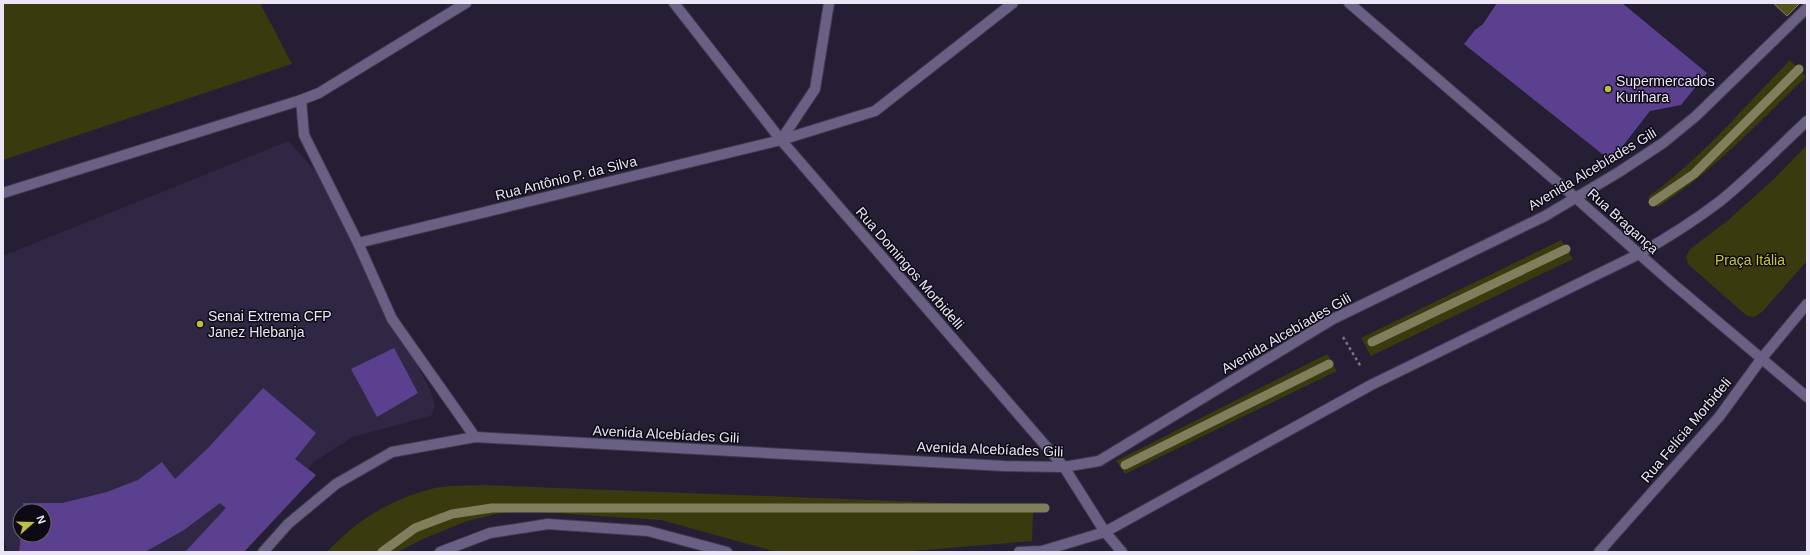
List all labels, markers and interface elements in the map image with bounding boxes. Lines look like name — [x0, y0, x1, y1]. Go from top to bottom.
place label: Supermercados Kurihara — [1616, 73, 1715, 105]
marker: Supermercados Kurihara — [1603, 84, 1613, 94]
street label: Avenida Alcebíades Gili — [1525, 124, 1659, 214]
street label: Rua Antônio P. da Silva — [494, 153, 639, 203]
street label: Rua Bragança — [1584, 185, 1662, 257]
street label: Rua Domingos Morbidelli — [853, 204, 967, 332]
park label: Praça Itália — [1715, 252, 1785, 268]
street label: Avenida Alcebíades Gili — [1218, 289, 1354, 377]
place label: Senai Extrema CFP Janez Hlebanja — [208, 308, 332, 340]
marker: Senai Extrema CFP Janez Hlebanja — [195, 319, 205, 329]
street label: Rua Felícia Morbideli — [1638, 374, 1734, 486]
street label: Avenida Alcebíades Gili — [592, 422, 740, 446]
street label: Avenida Alcebíades Gili — [916, 438, 1064, 460]
north arrow — [12, 503, 52, 543]
text: N — [34, 514, 48, 525]

